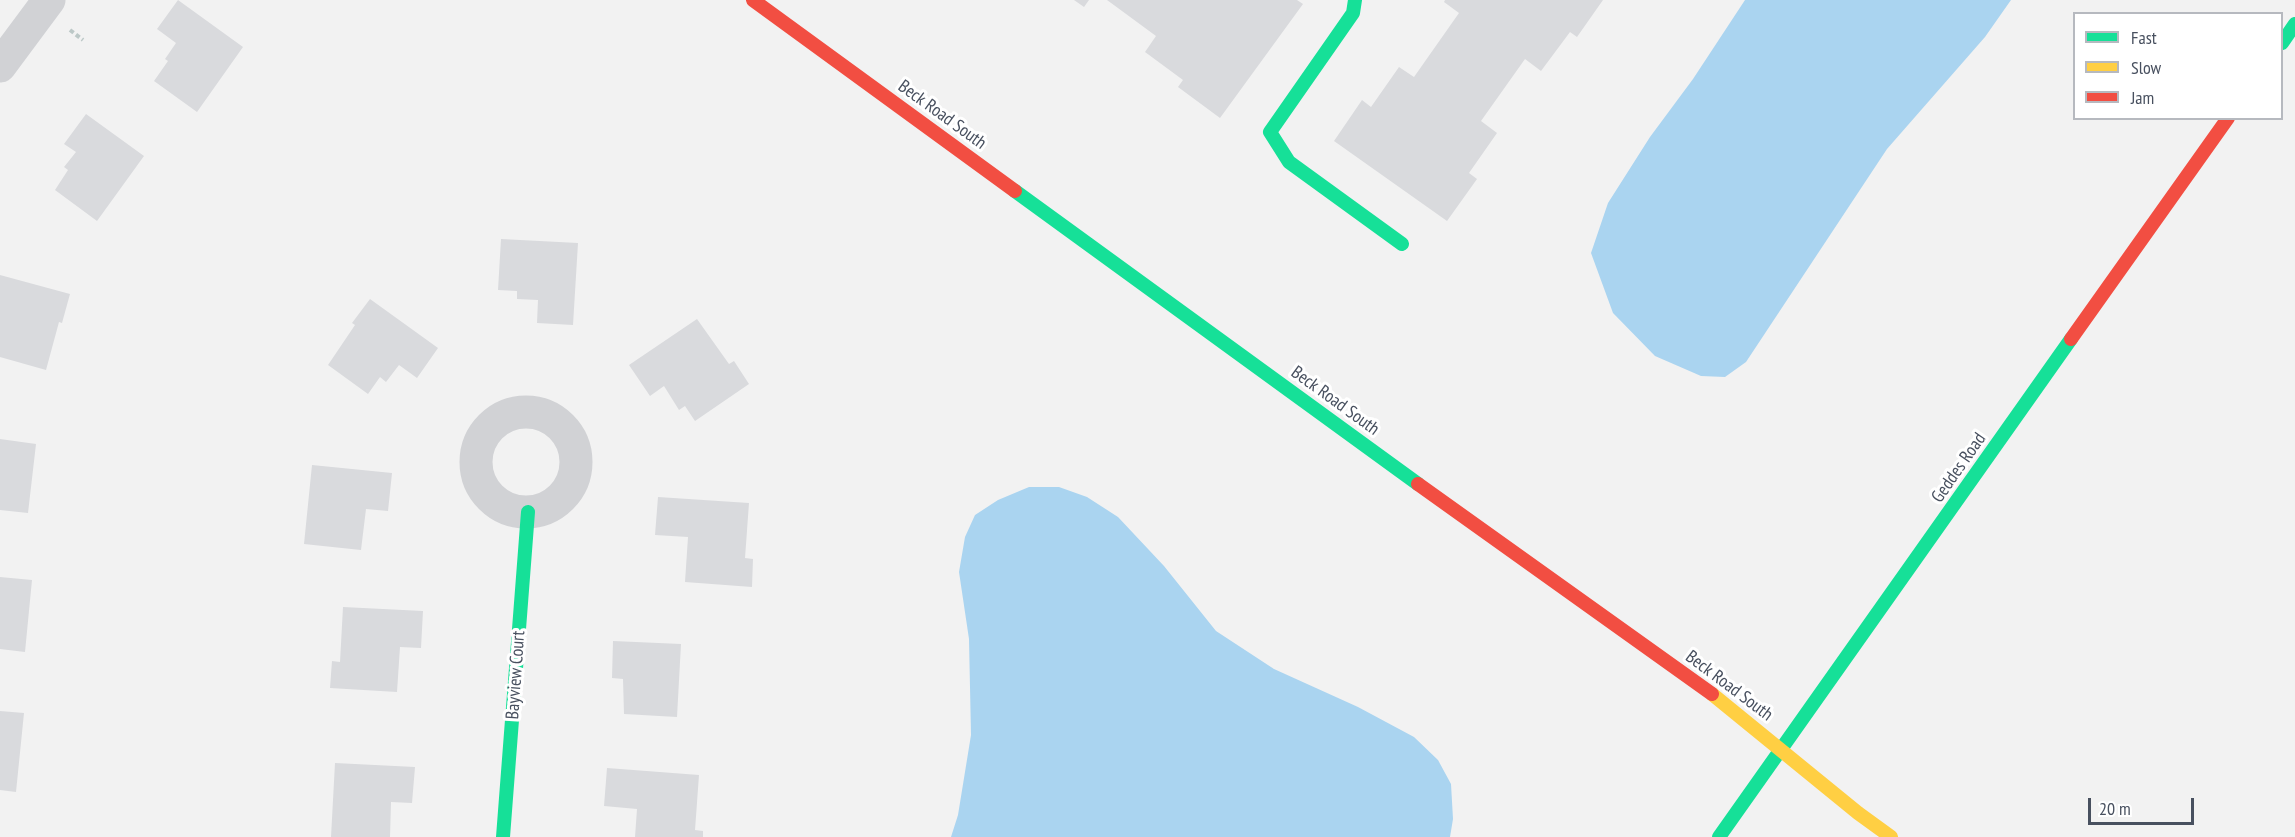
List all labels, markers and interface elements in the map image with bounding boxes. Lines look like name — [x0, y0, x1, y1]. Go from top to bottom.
legend — [2073, 12, 2283, 120]
text: Fast — [2131, 26, 2157, 49]
text: Slow — [2131, 56, 2161, 79]
street label: Beck Road South — [894, 76, 990, 154]
text: Jam — [2131, 86, 2154, 109]
street label: Beck Road South — [1287, 362, 1383, 440]
street label: Geddes Road — [1927, 429, 1991, 507]
street label: Bayview Court — [502, 630, 530, 720]
street label: Beck Road South — [1681, 646, 1777, 726]
scale bar — [2091, 786, 2198, 824]
text: 20 m — [2099, 797, 2131, 820]

